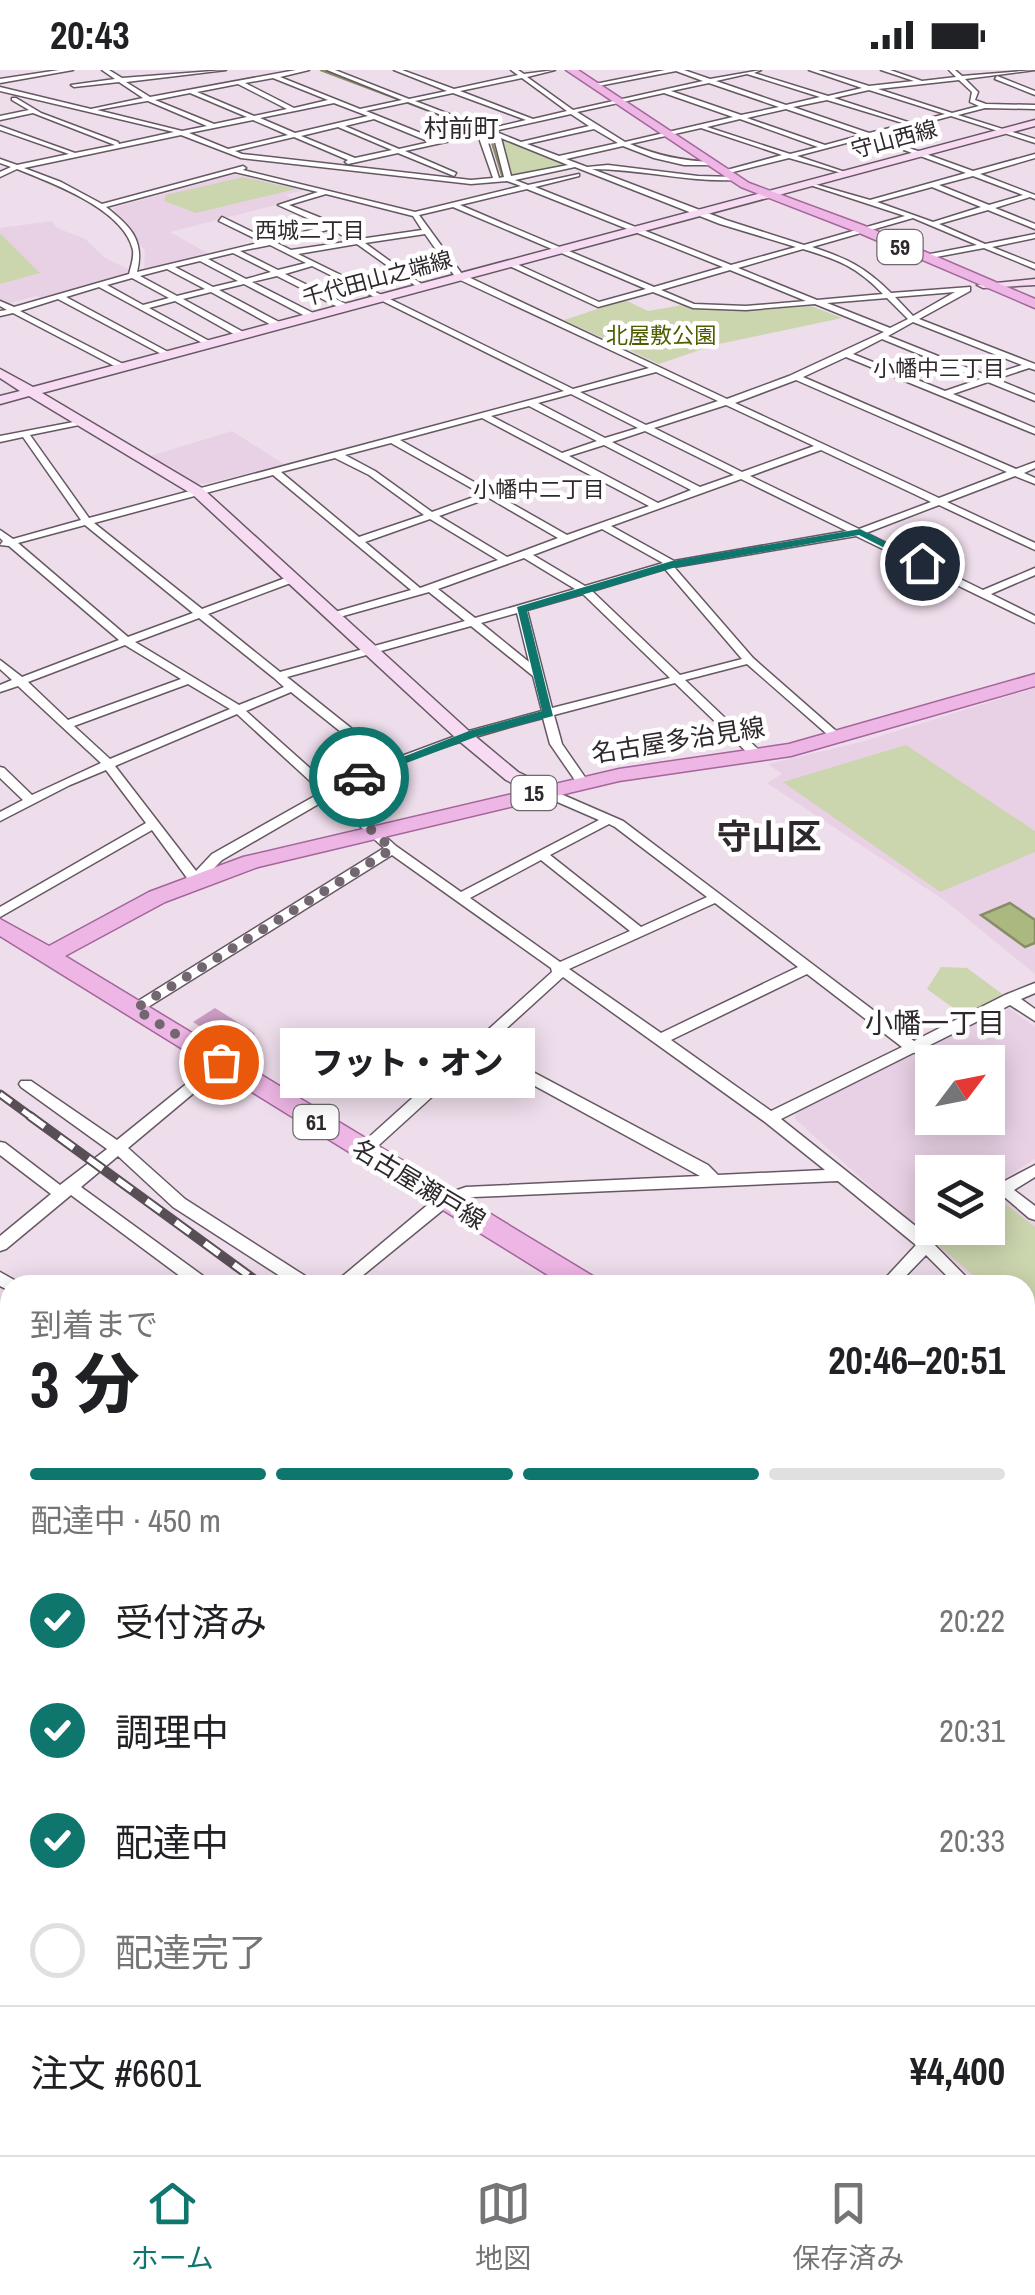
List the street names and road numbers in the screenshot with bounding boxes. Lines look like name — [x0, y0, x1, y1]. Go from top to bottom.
street label: 守山西線 — [848, 113, 940, 165]
road number: 59 — [878, 230, 922, 264]
street label: 千代田山之端線 — [299, 244, 455, 312]
street label: 名古屋多治見線 — [589, 710, 767, 770]
road number: 15 — [512, 776, 556, 810]
road number: 61 — [294, 1105, 338, 1139]
street label: 名古屋瀬戸線 — [346, 1131, 492, 1237]

